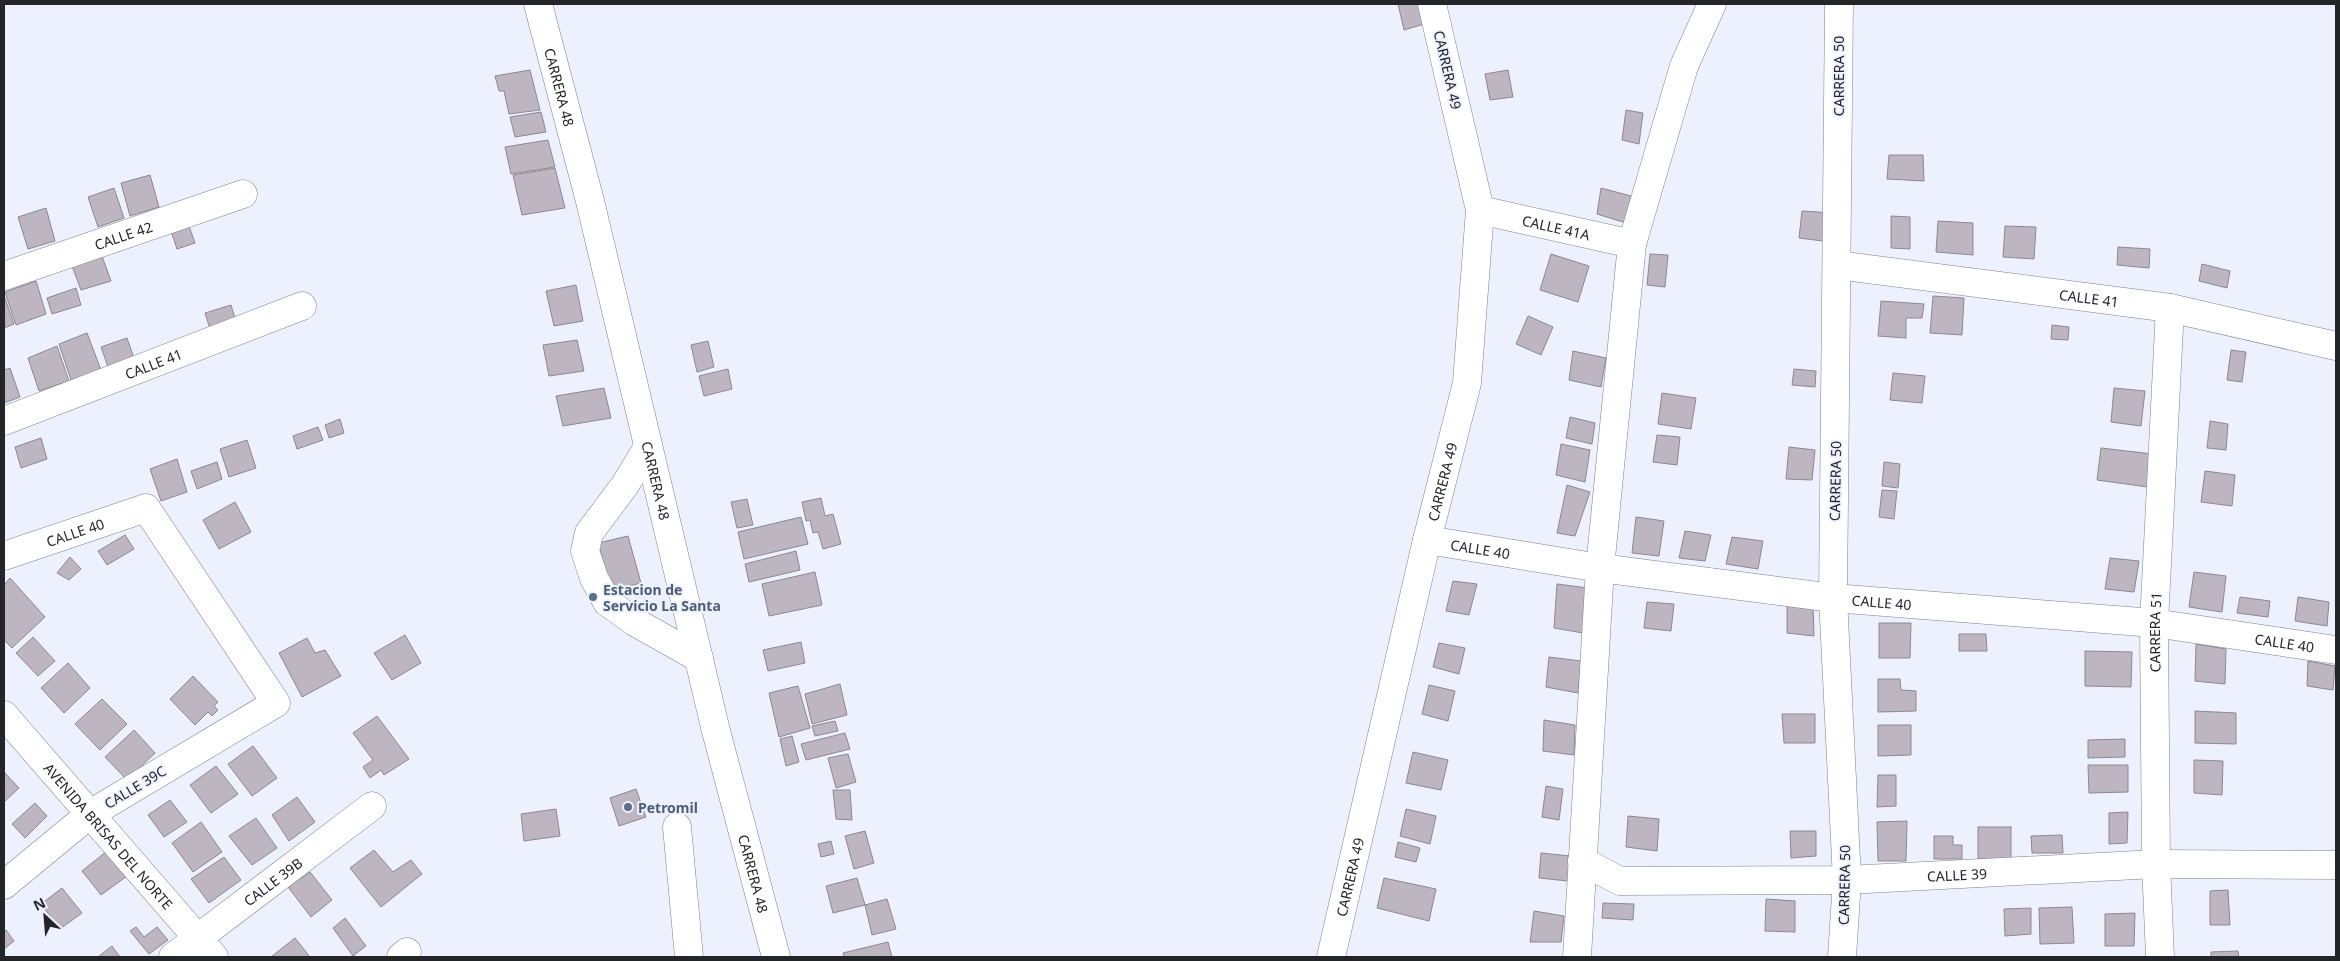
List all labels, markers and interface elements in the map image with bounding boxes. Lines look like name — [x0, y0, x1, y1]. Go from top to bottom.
street label: CARRERA 49 — [1430, 29, 1466, 111]
street label: CARRERA 50 — [1829, 36, 1848, 116]
street label: CARRERA 48 — [541, 46, 579, 128]
street label: CALLE 41A — [1520, 210, 1592, 244]
street label: CALLE 42 — [92, 216, 155, 254]
street label: CALLE 41 — [2058, 284, 2120, 311]
street label: CALLE 41 — [122, 344, 185, 383]
street label: CARRERA 48 — [638, 439, 675, 522]
street label: CARRERA 49 — [1423, 440, 1461, 523]
street label: CARRERA 50 — [1825, 441, 1845, 521]
street label: CALLE 40 — [44, 513, 106, 551]
street label: CALLE 40 — [1449, 534, 1511, 563]
place label: Estacion de Servicio La Santa — [603, 580, 721, 615]
street label: CALLE 40 — [1851, 590, 1912, 614]
marker: Estacion de Servicio La Santa — [587, 591, 599, 603]
street label: CARRERA 51 — [2144, 591, 2165, 672]
street label: CALLE 40 — [2253, 629, 2315, 656]
street label: AVENIDA BRISAS DEL NORTE — [40, 759, 178, 913]
street label: CALLE 39C — [101, 761, 169, 813]
place label: Petromil — [638, 798, 698, 817]
marker: Petromil — [622, 801, 634, 813]
street label: CARRERA 48 — [734, 832, 773, 915]
street label: CARRERA 49 — [1331, 836, 1368, 918]
street label: CARRERA 50 — [1834, 845, 1854, 925]
street label: CALLE 39B — [239, 853, 306, 910]
street label: CALLE 39 — [1926, 863, 1987, 885]
north arrow — [20, 891, 70, 941]
text: N — [30, 893, 48, 915]

